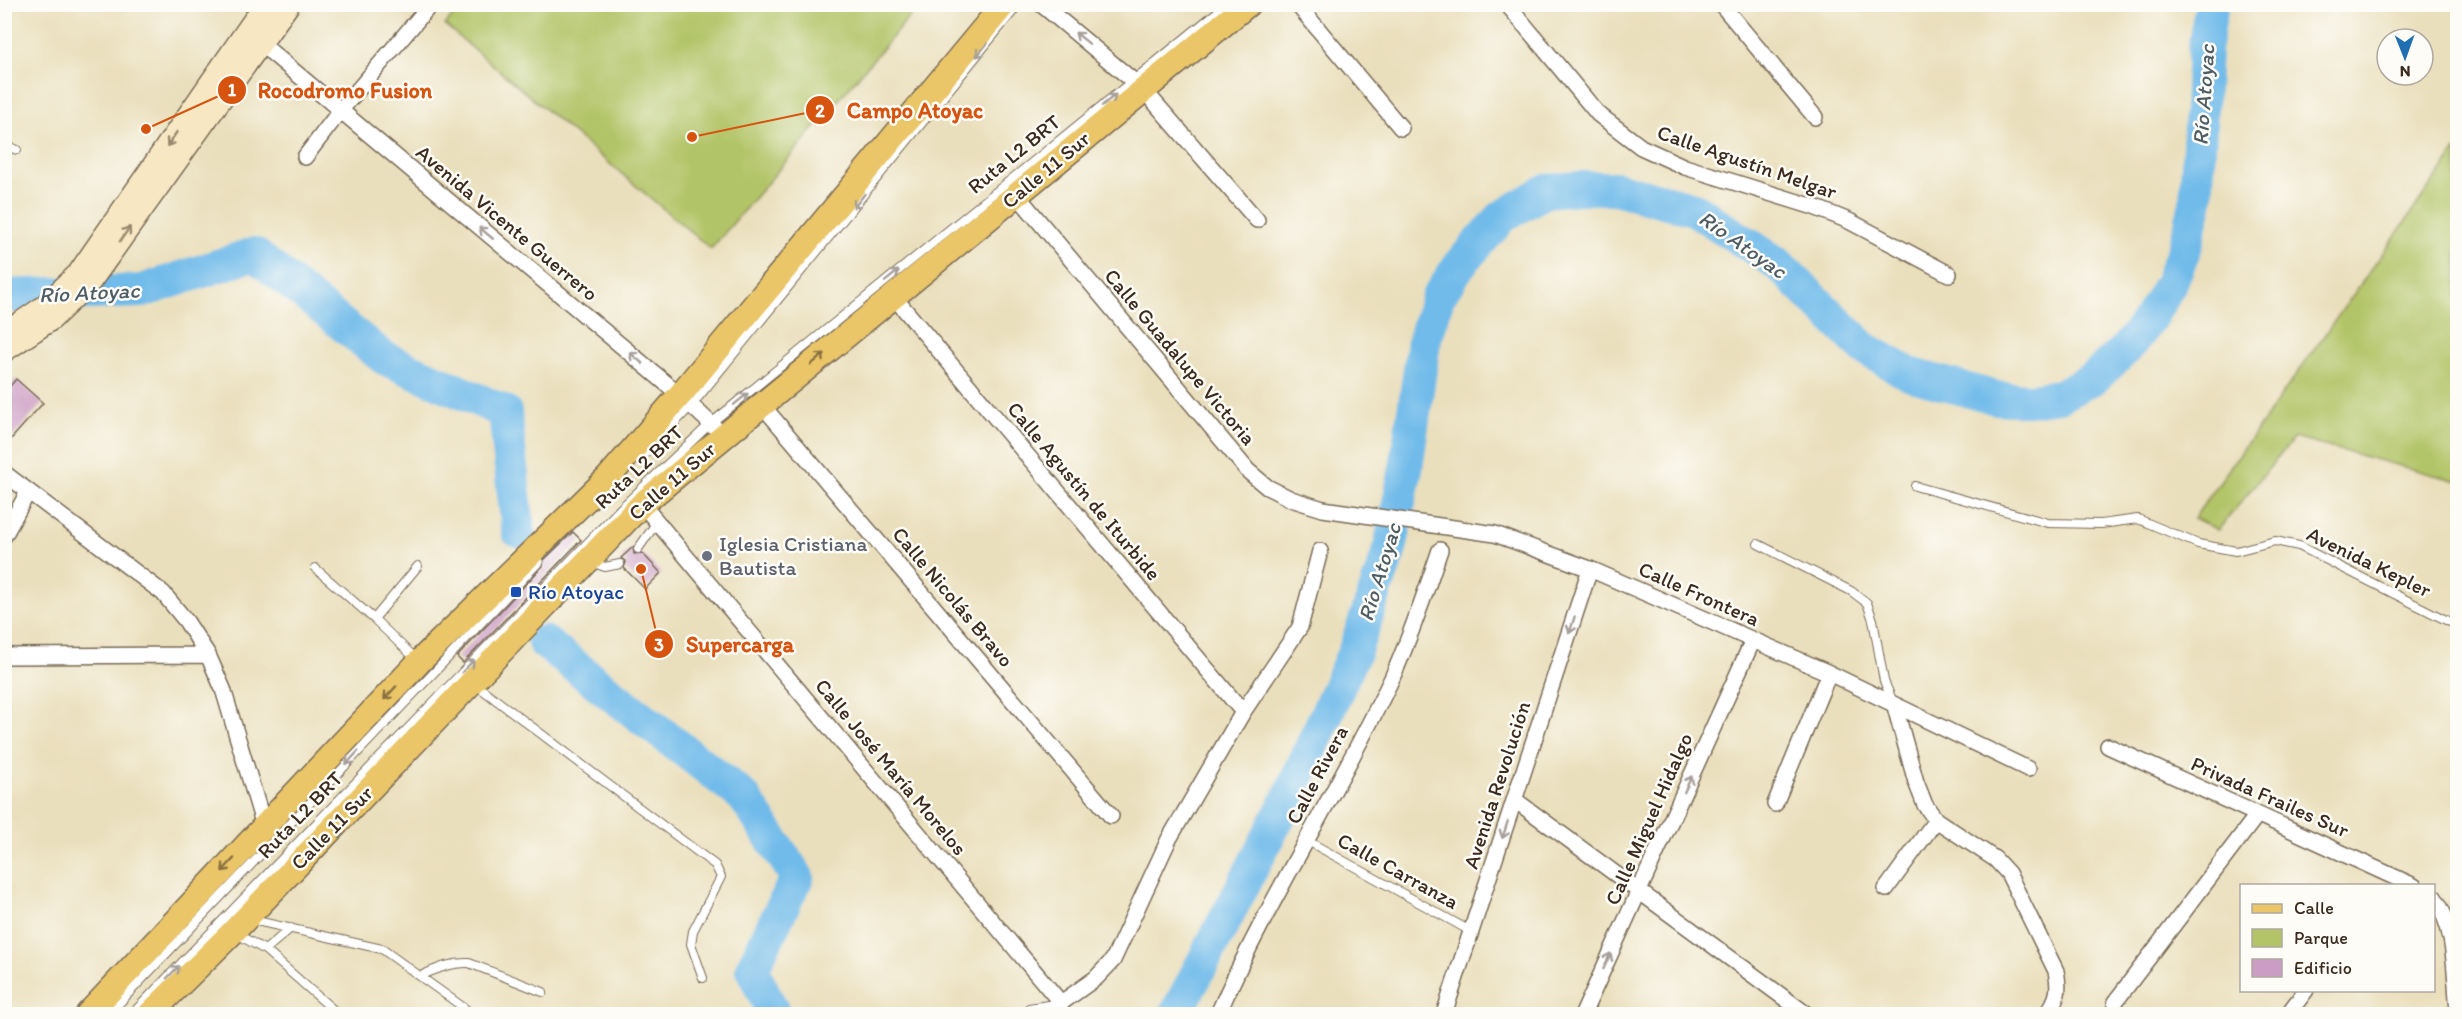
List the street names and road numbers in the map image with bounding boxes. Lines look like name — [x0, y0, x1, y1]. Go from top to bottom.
street label: Ruta L2 BRT — [962, 109, 1065, 199]
street label: Calle Agustín Melgar — [1654, 119, 1841, 204]
street label: Calle 11 Sur — [997, 125, 1095, 214]
street label: Avenida Vicente Guerrero — [411, 139, 603, 306]
street label: Calle Guadalupe Victoria — [1099, 263, 1261, 450]
street label: Calle Agustín de Iturbide — [1002, 396, 1166, 585]
street label: Ruta L2 BRT — [589, 419, 688, 514]
street label: Calle 11 Sur — [623, 436, 721, 525]
street label: Avenida Kepler — [2303, 521, 2436, 603]
street label: Calle Nicolás Bravo — [887, 522, 1019, 672]
street label: Calle Frontera — [1635, 556, 1763, 631]
street label: Calle José María Morelos — [810, 673, 973, 860]
street label: Avenida Revolución — [1458, 698, 1535, 872]
street label: Calle Rivera — [1280, 721, 1353, 828]
street label: Calle Miguel Hidalgo — [1599, 729, 1698, 909]
street label: Privada Frailes Sur — [2187, 751, 2354, 843]
street label: Ruta L2 BRT — [252, 766, 348, 864]
street label: Calle 11 Sur — [285, 780, 378, 875]
street label: Calle Carranza — [1333, 827, 1463, 914]

